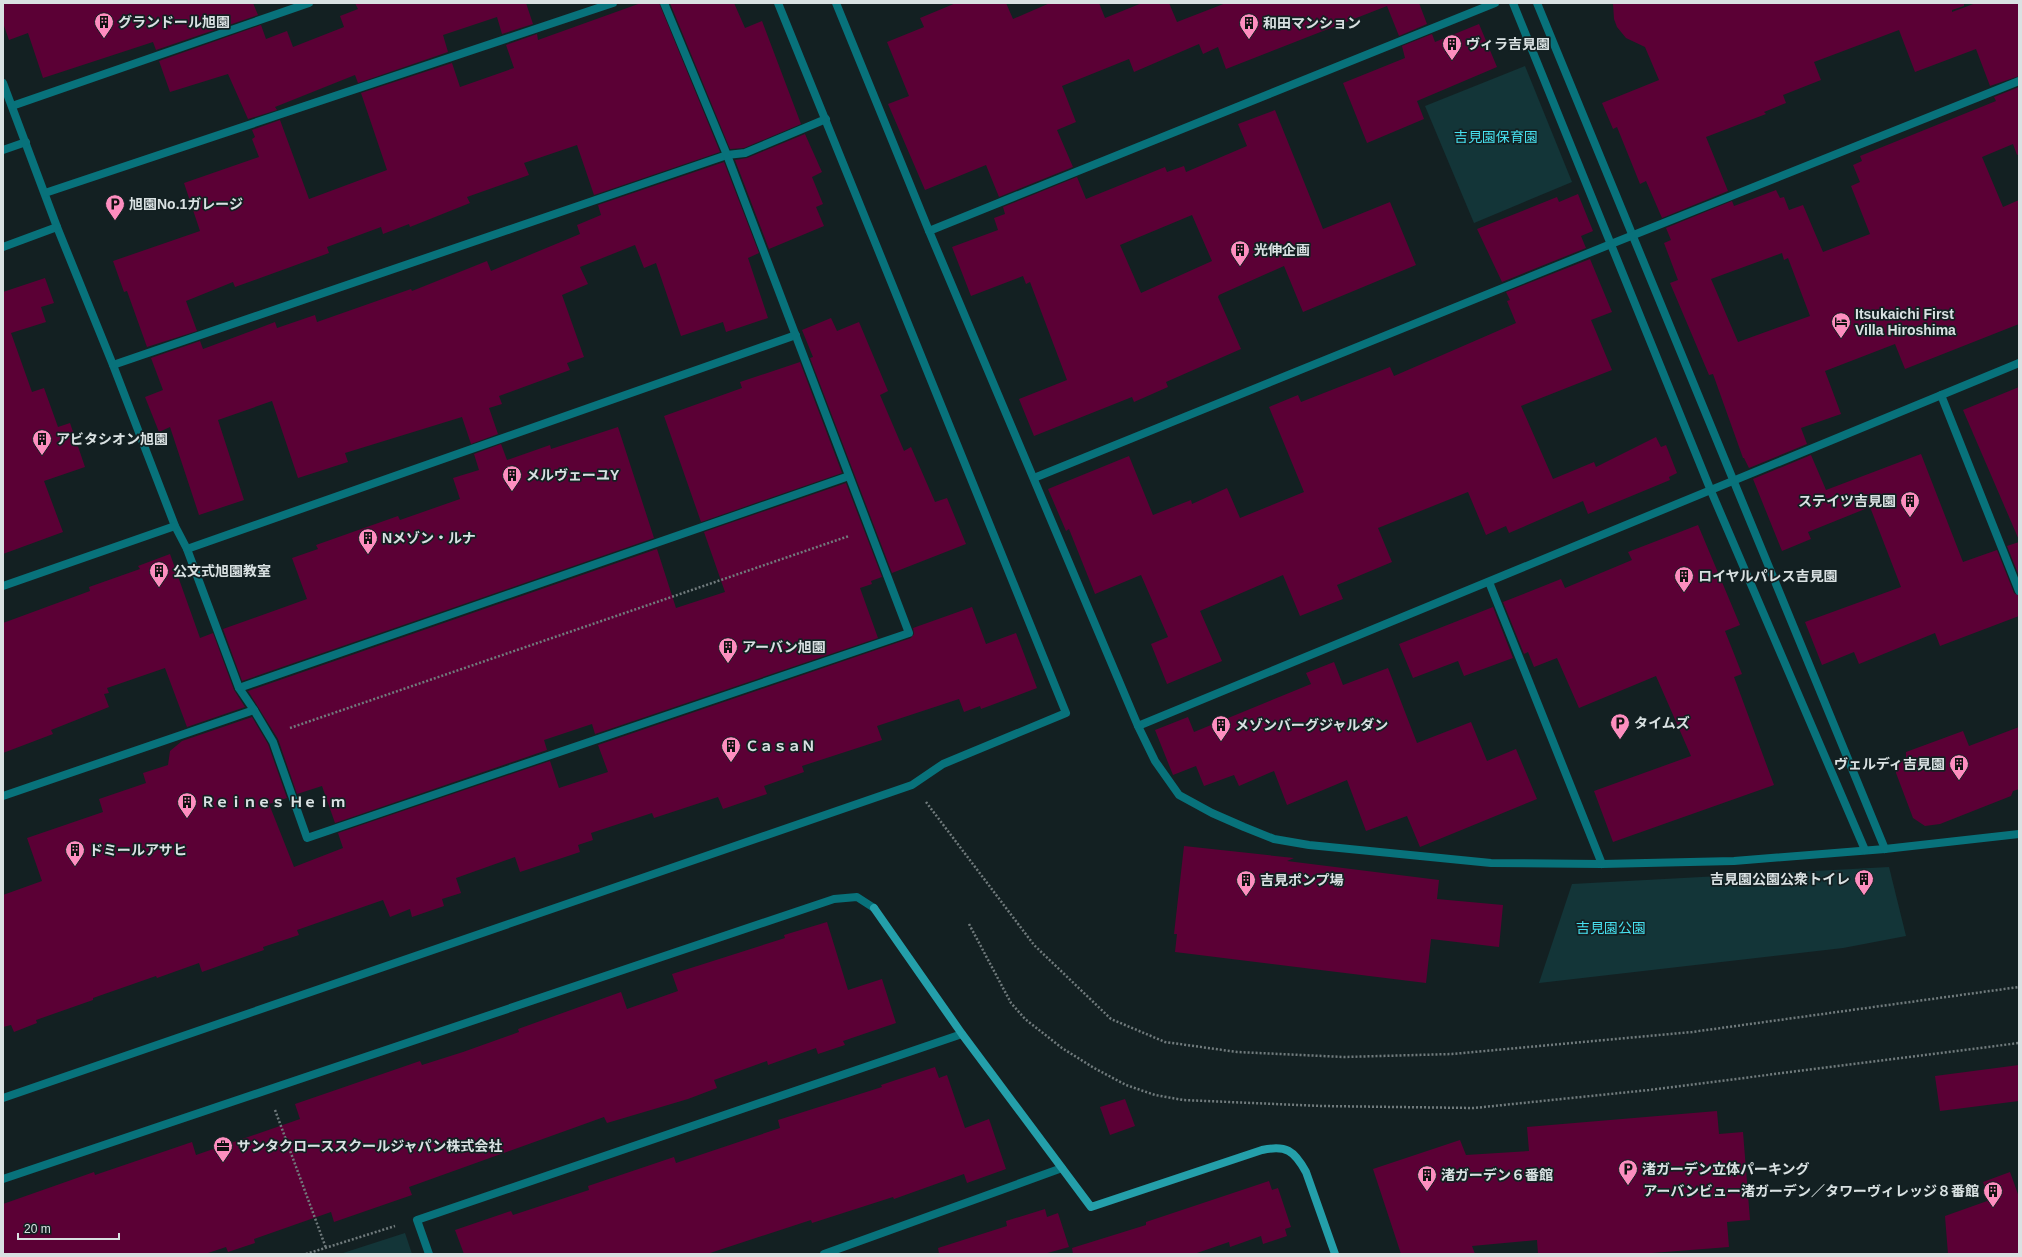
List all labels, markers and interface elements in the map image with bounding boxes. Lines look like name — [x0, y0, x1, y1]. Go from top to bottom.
building icon: グランドール旭園 — [93, 11, 115, 39]
building icon: 和田マンション — [1238, 12, 1260, 40]
place label: グランドール旭園 — [118, 14, 230, 30]
place label: 和田マンション — [1263, 15, 1361, 31]
building icon: ヴィラ吉見園 — [1441, 33, 1463, 61]
place label: ヴィラ吉見園 — [1466, 36, 1550, 52]
park label: 吉見園保育園 — [1454, 129, 1538, 145]
parking icon: 旭園No.1ガレージ — [104, 193, 126, 221]
place label: 旭園No.1ガレージ — [129, 196, 243, 212]
building icon: 光伸企画 — [1229, 239, 1251, 267]
place label: 光伸企画 — [1254, 242, 1310, 258]
place label: Itsukaichi First Villa Hiroshima — [1855, 306, 1956, 338]
hotel icon: Itsukaichi First Villa Hiroshima — [1830, 311, 1852, 339]
building icon: アビタシオン旭園 — [31, 428, 53, 456]
place label: アビタシオン旭園 — [56, 431, 168, 447]
building icon: メルヴェーユY — [501, 464, 523, 492]
place label: メルヴェーユY — [526, 467, 620, 483]
building icon: ステイツ吉見園 — [1899, 490, 1921, 518]
place label: ステイツ吉見園 — [1798, 493, 1896, 509]
building icon: Nメゾン・ルナ — [357, 527, 379, 555]
place label: Nメゾン・ルナ — [382, 530, 476, 546]
building icon: 公文式旭園教室 — [148, 560, 170, 588]
place label: 公文式旭園教室 — [173, 563, 271, 579]
building icon: ロイヤルパレス吉見園 — [1673, 565, 1695, 593]
place label: ロイヤルパレス吉見園 — [1698, 568, 1838, 584]
building icon: アーバン旭園 — [717, 636, 739, 664]
place label: アーバン旭園 — [742, 639, 826, 655]
parking icon: タイムズ — [1609, 712, 1631, 740]
building icon: メゾンバーグジャルダン — [1210, 714, 1232, 742]
place label: タイムズ — [1634, 715, 1690, 731]
place label: メゾンバーグジャルダン — [1235, 717, 1388, 733]
building icon: ＣａｓａＮ — [720, 735, 742, 763]
place label: ＣａｓａＮ — [745, 738, 815, 754]
building icon: ヴェルディ吉見園 — [1948, 753, 1970, 781]
place label: ヴェルディ吉見園 — [1834, 756, 1945, 772]
building icon: Ｒｅｉｎｅｓ Ｈｅｉｍ — [176, 791, 198, 819]
place label: Ｒｅｉｎｅｓ Ｈｅｉｍ — [201, 794, 345, 810]
building icon: ドミールアサヒ — [64, 839, 86, 867]
place label: ドミールアサヒ — [89, 842, 187, 858]
building icon: 吉見園公園公衆トイレ — [1853, 868, 1875, 896]
building icon: 吉見ポンプ場 — [1235, 869, 1257, 897]
place label: 吉見園公園公衆トイレ — [1710, 871, 1850, 887]
place label: 吉見ポンプ場 — [1260, 872, 1344, 888]
park label: 吉見園公園 — [1576, 920, 1646, 936]
office icon: サンタクローススクールジャパン株式会社 — [212, 1135, 234, 1163]
place label: サンタクローススクールジャパン株式会社 — [237, 1138, 502, 1154]
parking icon: 渚ガーデン立体パーキング — [1617, 1158, 1639, 1186]
place label: 渚ガーデン立体パーキング — [1642, 1161, 1810, 1177]
building icon: 渚ガーデン６番館 — [1416, 1164, 1438, 1192]
place label: 渚ガーデン６番館 — [1441, 1167, 1553, 1183]
building icon: アーバンビュー渚ガーデン／タワーヴィレッジ８番館 — [1982, 1180, 2004, 1208]
place label: アーバンビュー渚ガーデン／タワーヴィレッジ８番館 — [1643, 1183, 1979, 1199]
scale bar — [18, 1215, 119, 1241]
text: 20 m — [24, 1222, 51, 1236]

